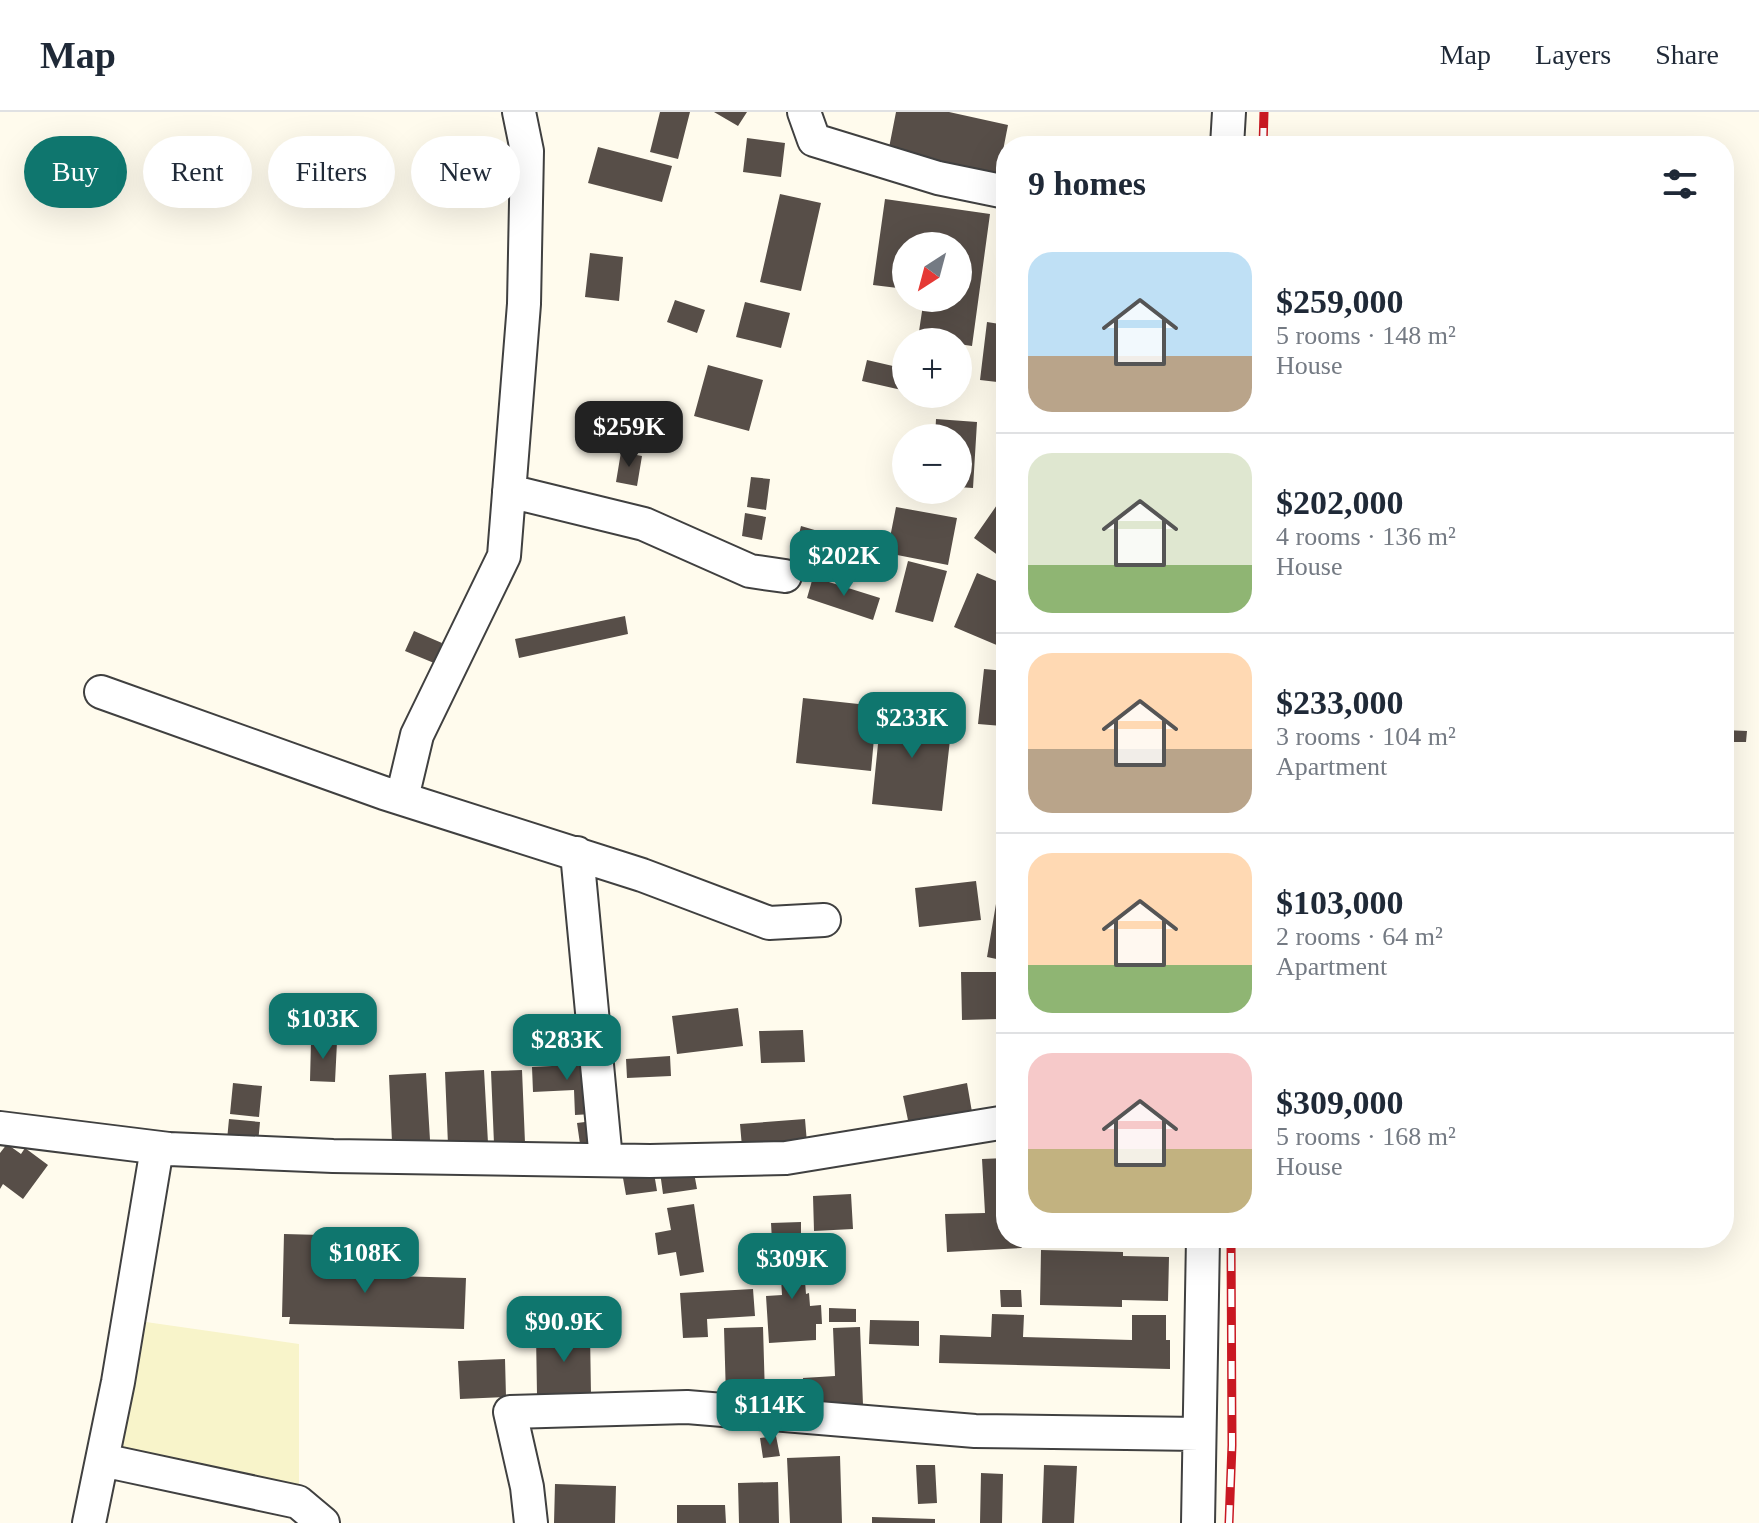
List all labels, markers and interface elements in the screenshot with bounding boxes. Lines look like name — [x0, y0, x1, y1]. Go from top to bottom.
text: Map — [40, 34, 116, 76]
text: Map — [1440, 39, 1491, 70]
text: Layers — [1535, 39, 1611, 70]
text: Share — [1655, 39, 1719, 70]
chip: Buy — [24, 136, 127, 208]
chip: Rent — [143, 136, 252, 208]
chip: Filters — [268, 136, 395, 208]
chip: New — [411, 136, 520, 208]
icon: filters — [1658, 162, 1702, 206]
text: 9 homes — [1028, 165, 1146, 202]
north arrow — [892, 232, 972, 312]
map controls — [892, 232, 972, 504]
text: $259,000 — [1276, 283, 1404, 320]
icon: home — [1092, 284, 1188, 380]
text: 5 rooms · 148 m² — [1276, 321, 1456, 350]
button: + — [892, 328, 972, 408]
text: House — [1276, 351, 1342, 380]
pin: $259K — [573, 401, 685, 469]
text: $259K — [593, 412, 665, 441]
button: − — [892, 424, 972, 504]
text: $202,000 — [1276, 484, 1404, 521]
icon: home — [1092, 485, 1188, 581]
text: 4 rooms · 136 m² — [1276, 522, 1456, 551]
pin: $202K — [788, 530, 900, 598]
text: $202K — [808, 541, 880, 570]
text: House — [1276, 552, 1342, 581]
text: $233,000 — [1276, 684, 1404, 721]
icon: home — [1092, 685, 1188, 781]
pin: $233K — [856, 692, 968, 760]
text: $233K — [876, 703, 948, 732]
text: 3 rooms · 104 m² — [1276, 722, 1456, 751]
text: Apartment — [1276, 752, 1387, 781]
text: $103,000 — [1276, 884, 1404, 921]
icon: home — [1092, 885, 1188, 981]
text: 2 rooms · 64 m² — [1276, 922, 1443, 951]
text: Apartment — [1276, 952, 1387, 981]
pin: $103K — [267, 993, 379, 1061]
text: $103K — [287, 1004, 359, 1033]
pin: $283K — [511, 1014, 623, 1082]
text: $283K — [531, 1025, 603, 1054]
text: $309,000 — [1276, 1084, 1404, 1121]
icon: home — [1092, 1085, 1188, 1181]
text: 5 rooms · 168 m² — [1276, 1122, 1456, 1151]
text: House — [1276, 1152, 1342, 1181]
pin: $108K — [309, 1227, 421, 1295]
pin: $309K — [736, 1233, 848, 1301]
text: $108K — [329, 1238, 401, 1267]
text: $309K — [756, 1244, 828, 1273]
pin: $90.9K — [499, 1296, 629, 1364]
text: $90.9K — [525, 1307, 603, 1336]
pin: $114K — [714, 1379, 826, 1447]
text: $114K — [735, 1390, 805, 1419]

